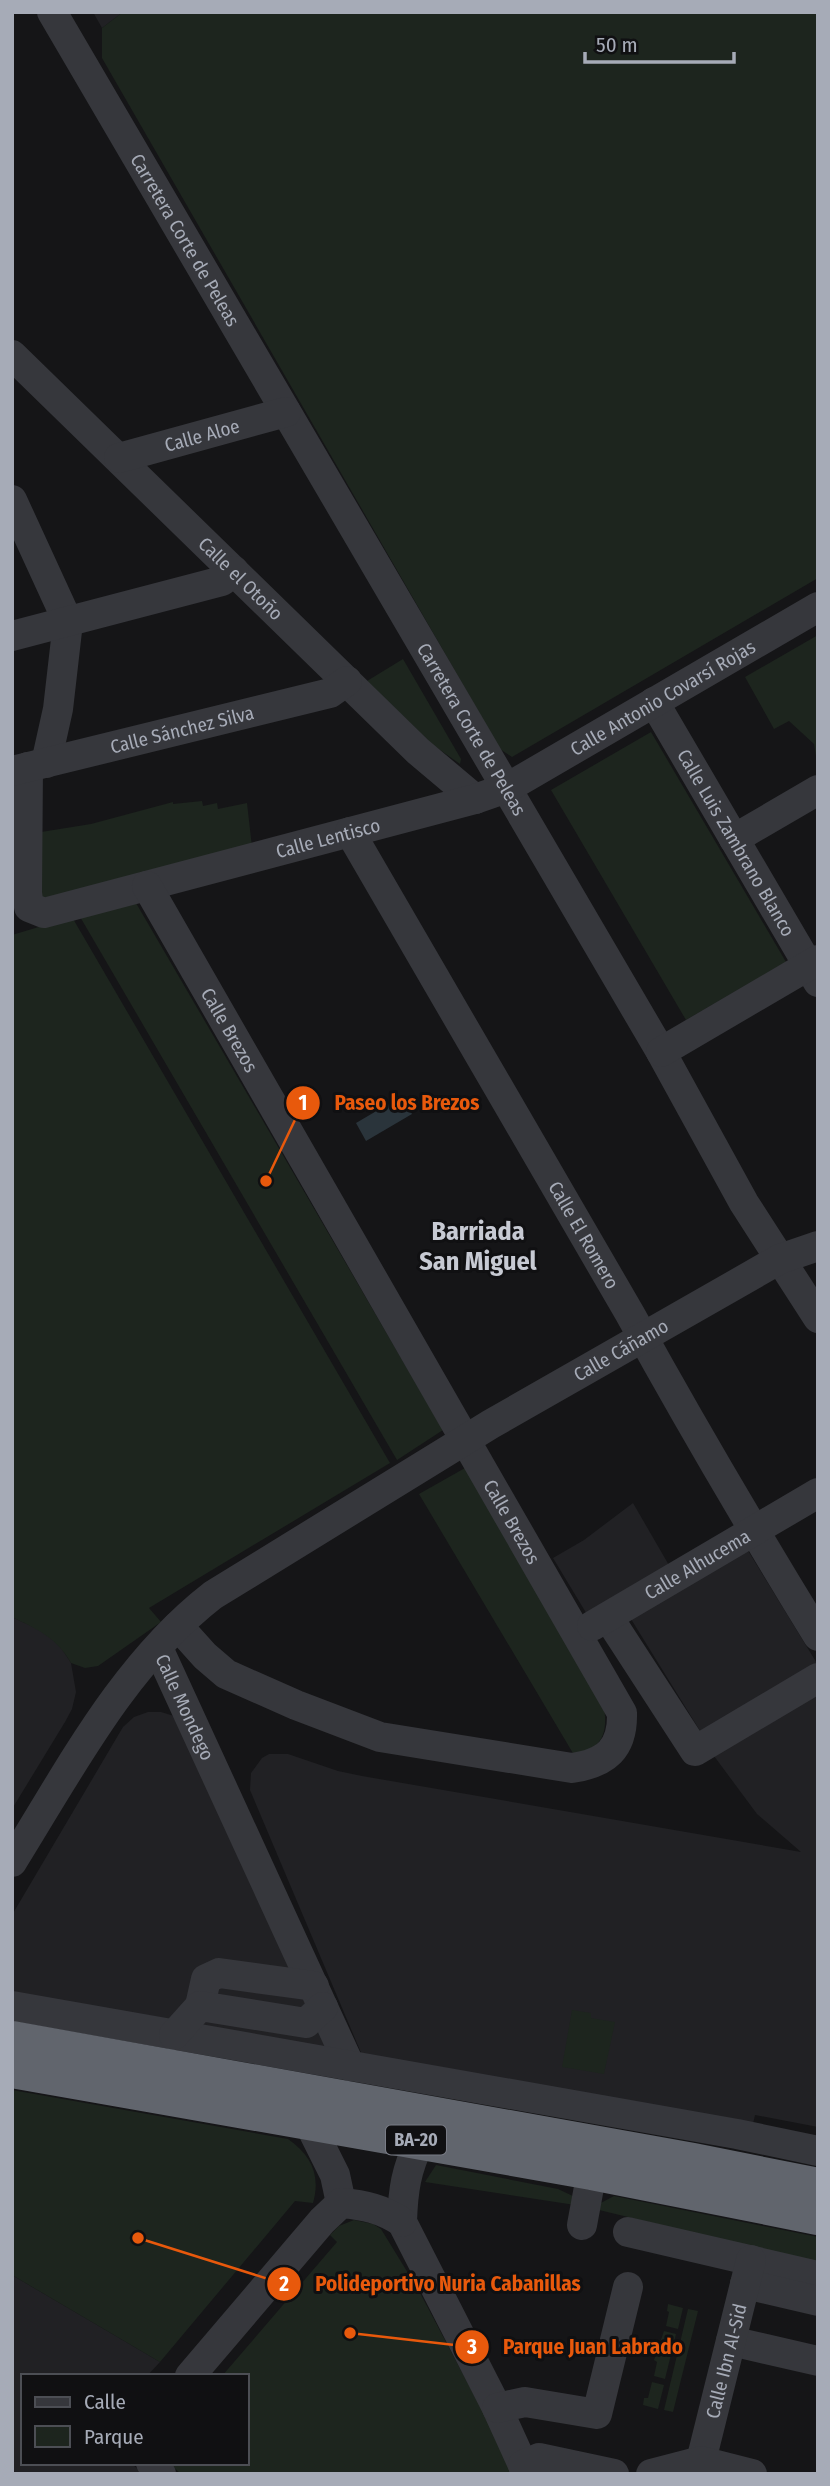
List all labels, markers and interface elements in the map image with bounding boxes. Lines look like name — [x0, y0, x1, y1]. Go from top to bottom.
scale bar — [585, 21, 734, 65]
text: 50 m — [596, 32, 638, 58]
street label: Carretera Corte de Peleas — [126, 150, 244, 330]
street label: Calle Aloe — [162, 414, 242, 457]
street label: Calle el Otoño — [194, 532, 288, 625]
street label: Calle Antonio Covarsí Rojas — [566, 635, 760, 761]
street label: Carretera Corte de Peleas — [412, 639, 531, 820]
street label: Calle Sánchez Silva — [108, 701, 256, 758]
street label: Calle Luis Zambrano Blanco — [672, 745, 800, 941]
street label: Calle Lentisco — [274, 814, 383, 863]
street label: Calle Brezos — [196, 984, 263, 1077]
callout: Paseo los Brezos — [286, 1082, 494, 1124]
text: 1 — [299, 1090, 307, 1116]
text: Paseo los Brezos — [335, 1090, 479, 1116]
street label: Calle El Romero — [543, 1177, 624, 1293]
district label: Barriada San Miguel — [419, 1216, 538, 1277]
street label: Calle Cáñamo — [570, 1314, 672, 1386]
street label: Calle Brezos — [478, 1476, 545, 1568]
street label: Calle Alhucema — [641, 1525, 754, 1605]
street label: Calle Mondego — [150, 1651, 219, 1764]
road number: BA-20 — [386, 2126, 446, 2154]
callout: Polideportivo Nuria Cabanillas — [266, 2263, 594, 2305]
text: 2 — [278, 2271, 289, 2297]
text: Polideportivo Nuria Cabanillas — [315, 2271, 581, 2297]
street label: Calle Ibn Al-Sid — [701, 2301, 752, 2421]
callout: Parque Juan Labrado — [454, 2326, 697, 2368]
text: 3 — [466, 2334, 477, 2360]
text: Parque Juan Labrado — [503, 2334, 683, 2360]
legend — [21, 2374, 248, 2465]
text: Calle — [84, 2389, 126, 2415]
text: Parque — [84, 2424, 144, 2450]

